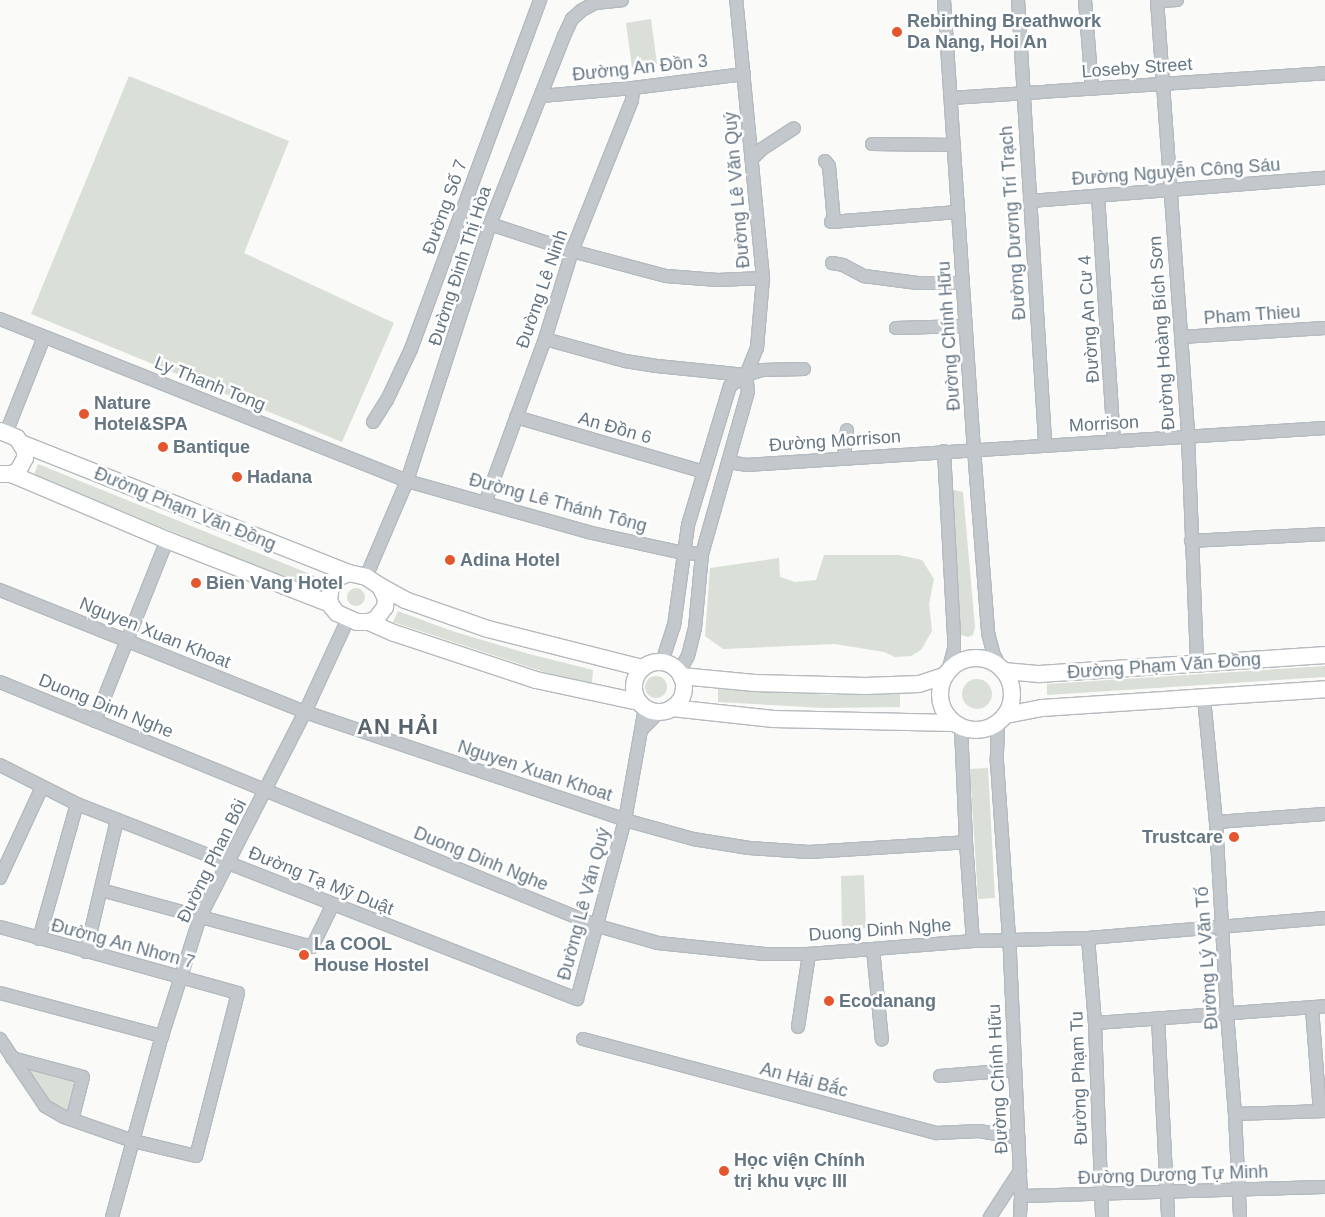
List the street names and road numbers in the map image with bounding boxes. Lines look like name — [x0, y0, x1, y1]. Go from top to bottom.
street label: Đường An Đồn 3 — [571, 50, 709, 86]
street label: Loseby Street — [1081, 53, 1193, 83]
street label: Đường Lê Văn Quý — [719, 111, 755, 269]
street label: Đường Dương Trí Trạch — [995, 125, 1031, 321]
street label: Đường Nguyễn Công Sáu — [1071, 154, 1281, 190]
street label: Đường Số 7 — [418, 157, 472, 257]
street label: Đường Đinh Thị Hòa — [424, 183, 496, 349]
street label: Đường Lê Ninh — [512, 227, 572, 351]
street label: Đường Hoàng Bích Sơn — [1144, 235, 1180, 431]
street label: Đường An Cư 4 — [1074, 254, 1104, 384]
street label: Đường Chính Hữu — [933, 260, 965, 412]
street label: Pham Thieu — [1203, 301, 1301, 329]
street label: Ly Thanh Tong — [151, 352, 269, 416]
street label: An Đồn 6 — [576, 407, 654, 449]
street label: Morrison — [1068, 411, 1140, 437]
street label: Đường Morrison — [768, 426, 902, 456]
street label: Đường Phạm Văn Đồng — [91, 463, 279, 555]
street label: Đường Lê Thánh Tông — [466, 469, 650, 537]
street label: Nguyen Xuan Khoat — [76, 593, 234, 673]
street label: Đường Phạm Văn Đồng — [1067, 648, 1261, 684]
street label: Duong Dinh Nghe — [36, 669, 176, 743]
street label: Nguyen Xuan Khoat — [455, 736, 615, 806]
street label: Đường Phan Bôi — [173, 796, 251, 926]
street label: Duong Dinh Nghe — [411, 822, 551, 896]
street label: Đường Lê Văn Quý — [553, 825, 615, 983]
street label: Đường Tạ Mỹ Duật — [245, 842, 397, 920]
street label: Đường Lý Văn Tố — [1191, 885, 1223, 1031]
street label: Đường An Nhơn 7 — [48, 914, 198, 974]
street label: Duong Dinh Nghe — [808, 914, 952, 946]
street label: Đường Chính Hữu — [983, 1004, 1013, 1154]
street label: Đường Phạm Tu — [1066, 1011, 1092, 1145]
street label: An Hải Bắc — [758, 1058, 850, 1102]
street label: Đường Dương Tự Minh — [1077, 1161, 1269, 1189]

